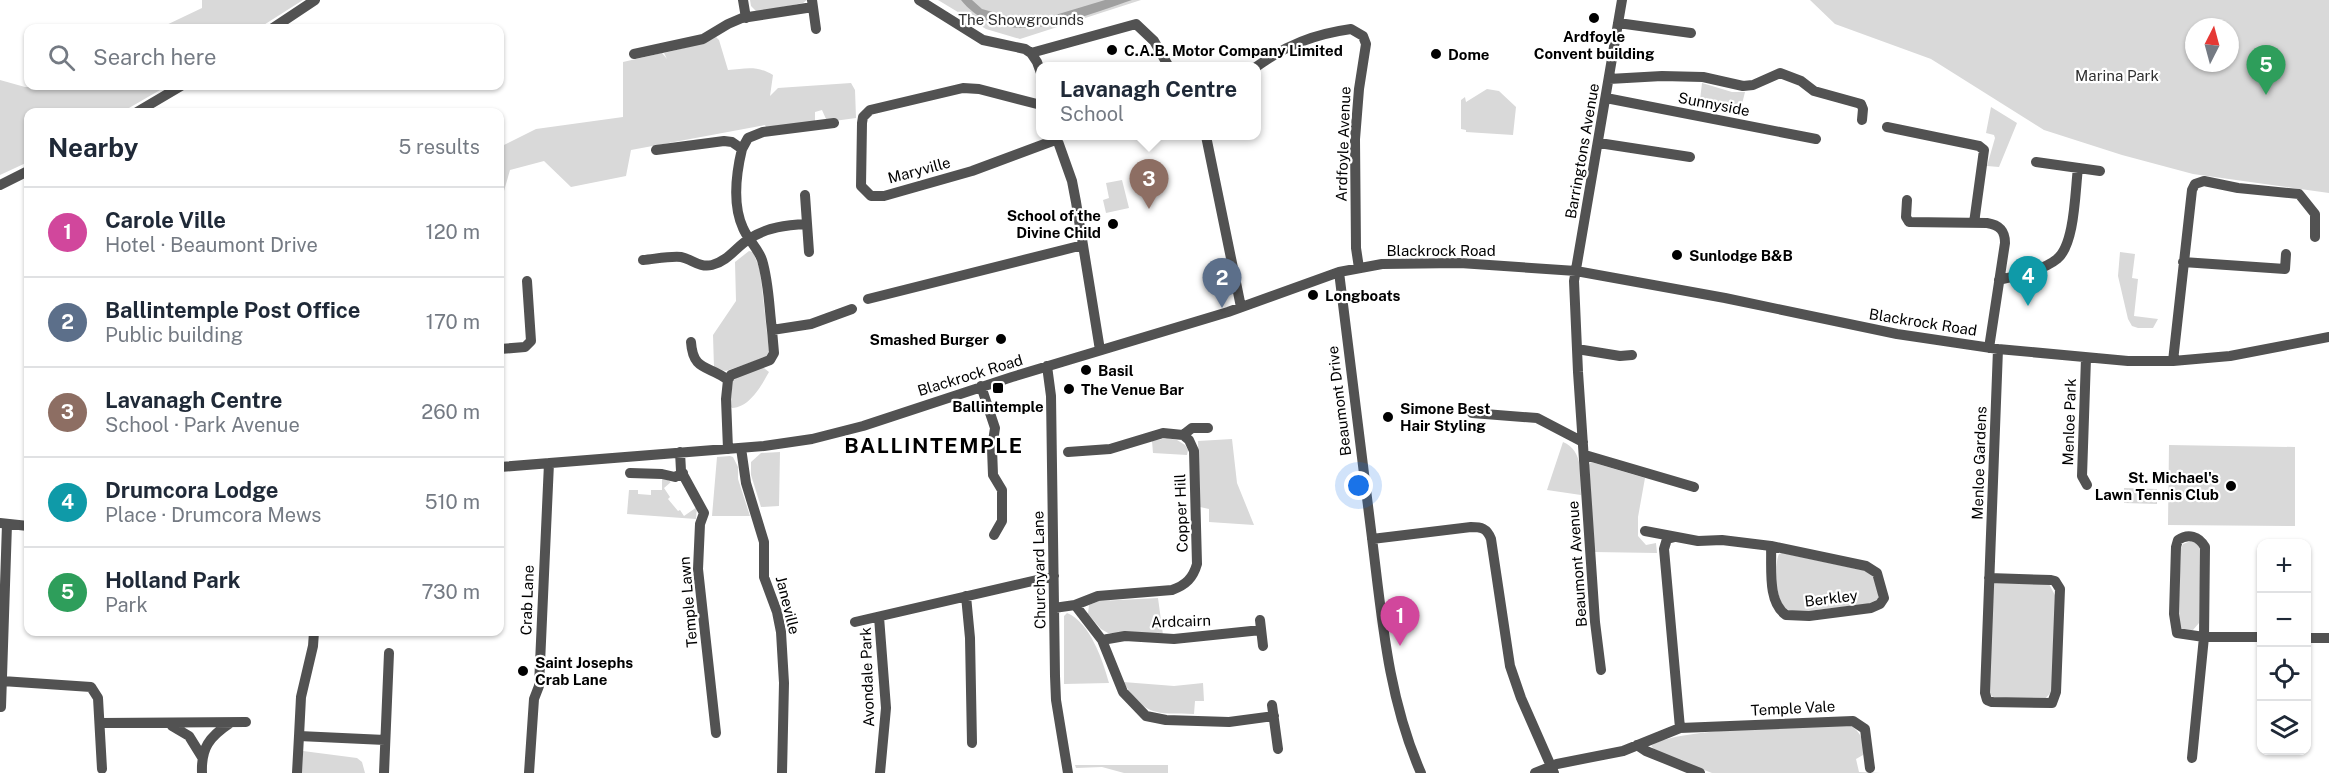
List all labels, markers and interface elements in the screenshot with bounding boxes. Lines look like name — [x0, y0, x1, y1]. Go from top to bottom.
park label: The Showgrounds — [958, 11, 1084, 28]
marker: Ardfoyle Convent building — [1587, 11, 1601, 25]
north arrow — [2185, 18, 2239, 72]
search box — [24, 24, 504, 90]
place label: Ardfoyle Convent building — [1534, 28, 1655, 62]
icon: search — [45, 41, 78, 74]
place label: C.A.B. Motor Company Limited — [1124, 42, 1343, 59]
marker: C.A.B. Motor Company Limited — [1105, 43, 1119, 57]
text: Search here — [93, 44, 217, 70]
place label: Dome — [1448, 46, 1490, 63]
pin: 5 — [2246, 46, 2286, 95]
marker: Dome — [1429, 47, 1443, 61]
popup — [1036, 62, 1261, 140]
park label: Marina Park — [2075, 67, 2159, 84]
text: Lavanagh Centre — [1060, 76, 1237, 102]
street label: Barringtons Avenue — [1562, 82, 1602, 220]
street label: Ardfoyle Avenue — [1332, 86, 1354, 202]
street label: Sunnyside — [1677, 89, 1751, 119]
text: School — [1060, 102, 1124, 126]
text: Nearby — [48, 132, 138, 163]
text: 5 results — [398, 135, 480, 159]
street label: Maryville — [886, 153, 952, 187]
pin: 3 — [1130, 160, 1168, 209]
text: Carole Ville — [105, 207, 226, 233]
place label: School of the Divine Child — [1007, 207, 1101, 241]
marker: School of the Divine Child — [1106, 217, 1120, 231]
text: 1 — [63, 220, 72, 244]
text: 120 m — [426, 220, 480, 244]
text: Hotel · Beaumont Drive — [105, 233, 318, 257]
street label: Blackrock Road — [1386, 242, 1496, 259]
place label: Sunlodge B&B — [1689, 247, 1793, 264]
marker: Sunlodge B&B — [1670, 248, 1684, 262]
pin: 4 — [2008, 256, 2048, 306]
pin: 2 — [1202, 258, 1242, 308]
place label: Longboats — [1325, 287, 1401, 304]
marker: Longboats — [1306, 288, 1320, 302]
text: Ballintemple Post Office — [105, 297, 361, 323]
street label: Blackrock Road — [1868, 305, 1978, 339]
text: 2 — [61, 310, 74, 334]
text: 170 m — [426, 310, 480, 334]
text: Public building — [105, 323, 243, 347]
place label: Smashed Burger — [870, 331, 989, 348]
marker: Smashed Burger — [994, 332, 1008, 346]
street label: Beaumont Drive — [1324, 345, 1354, 457]
street label: Blackrock Road — [915, 351, 1025, 399]
place label: Basil — [1098, 362, 1134, 379]
marker: Basil — [1079, 363, 1093, 377]
street label: Menloe Park — [2059, 378, 2079, 466]
marker: Ballintemple — [991, 381, 1005, 395]
place label: The Venue Bar — [1081, 381, 1184, 398]
marker: The Venue Bar — [1062, 382, 1076, 396]
text: Lavanagh Centre — [105, 387, 282, 413]
place label: Ballintemple — [952, 398, 1044, 415]
text: 3 — [61, 400, 74, 424]
text: 260 m — [421, 400, 480, 424]
place label: Simone Best Hair Styling — [1400, 400, 1490, 434]
street label: Menloe Gardens — [1969, 406, 1989, 520]
marker: Simone Best Hair Styling — [1381, 410, 1395, 424]
text: School · Park Avenue — [105, 413, 300, 437]
district label: BALLINTEMPLE — [844, 433, 1024, 458]
place label: St. Michael's Lawn Tennis Club — [2095, 469, 2219, 503]
your location — [1344, 471, 1373, 500]
street label: Copper Hill — [1171, 473, 1191, 553]
text: Drumcora Lodge — [105, 477, 278, 503]
marker: St. Michael's Lawn Tennis Club — [2224, 479, 2238, 493]
text: 4 — [61, 490, 74, 514]
text: 510 m — [425, 490, 480, 514]
street label: Beaumont Avenue — [1564, 500, 1590, 628]
text: Place · Drumcora Mews — [105, 503, 321, 527]
street label: Churchyard Lane — [1029, 511, 1049, 629]
map controls — [2257, 539, 2311, 755]
button: + — [2257, 539, 2311, 593]
street label: Temple Lawn — [676, 556, 700, 648]
street label: Crab Lane — [517, 564, 537, 636]
text: Holland Park — [105, 567, 241, 593]
street label: Janeville — [773, 574, 803, 636]
text: 5 — [61, 580, 74, 604]
text: 730 m — [422, 580, 480, 604]
street label: Berkley — [1803, 586, 1859, 610]
text: Park — [105, 593, 148, 617]
button: − — [2257, 593, 2311, 647]
pin: 1 — [1380, 596, 1420, 646]
street label: Ardcairn — [1151, 611, 1211, 631]
street label: Avondale Park — [857, 627, 877, 727]
button: locate — [2257, 647, 2311, 701]
place label: Saint Josephs Crab Lane — [535, 654, 633, 688]
marker: Saint Josephs Crab Lane — [516, 664, 530, 678]
street label: Temple Vale — [1750, 697, 1836, 719]
button: layers — [2257, 701, 2311, 755]

